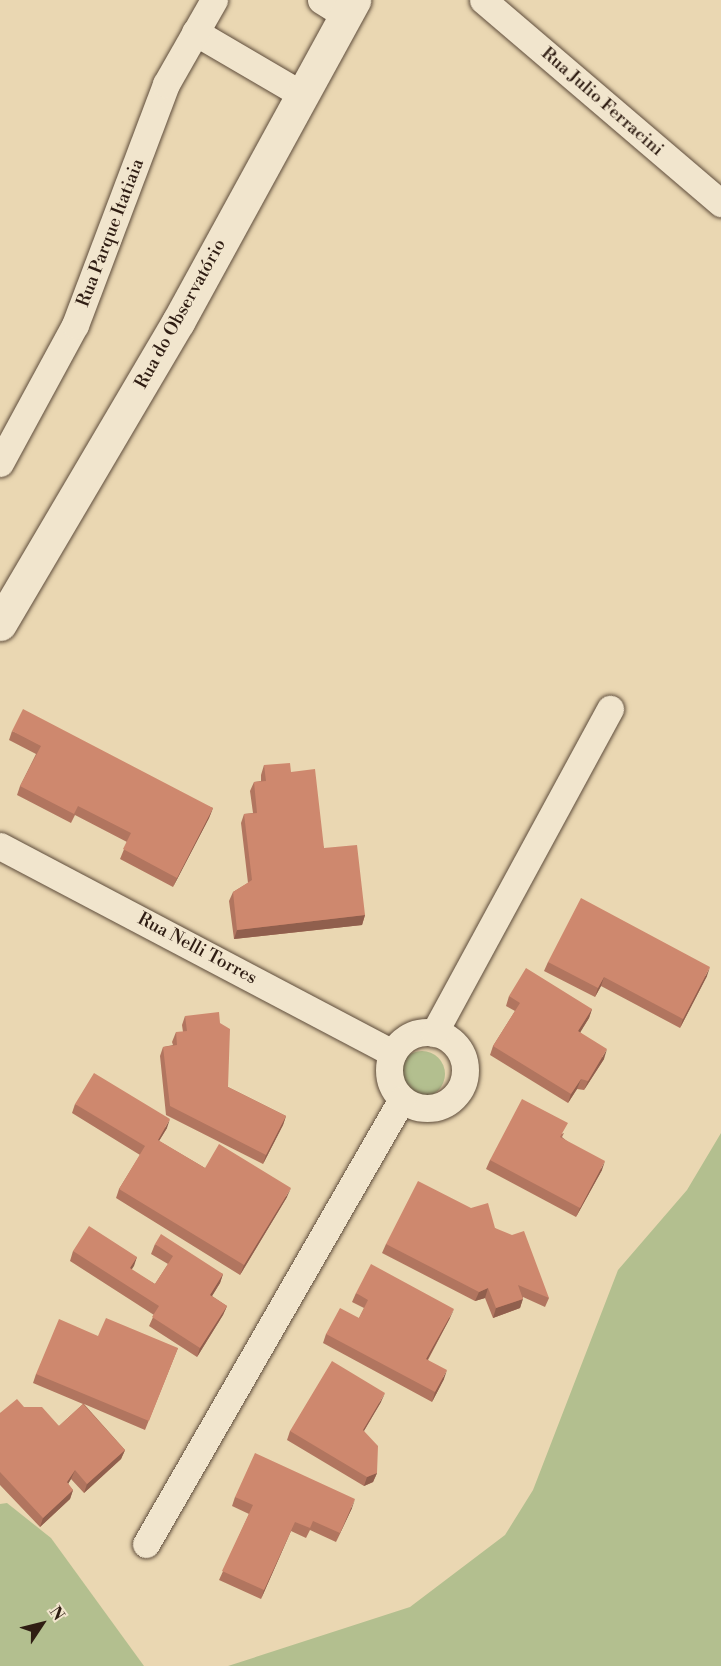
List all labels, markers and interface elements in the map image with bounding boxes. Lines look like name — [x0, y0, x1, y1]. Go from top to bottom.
street label: Rua Julio Ferracini — [536, 43, 668, 161]
street label: Rua Parque Itatiaia — [73, 156, 149, 310]
street label: Rua do Observatório — [131, 235, 231, 393]
street label: Rua Nelli Torres — [134, 908, 260, 990]
north arrow — [12, 1594, 72, 1654]
text: N — [45, 1603, 69, 1625]

